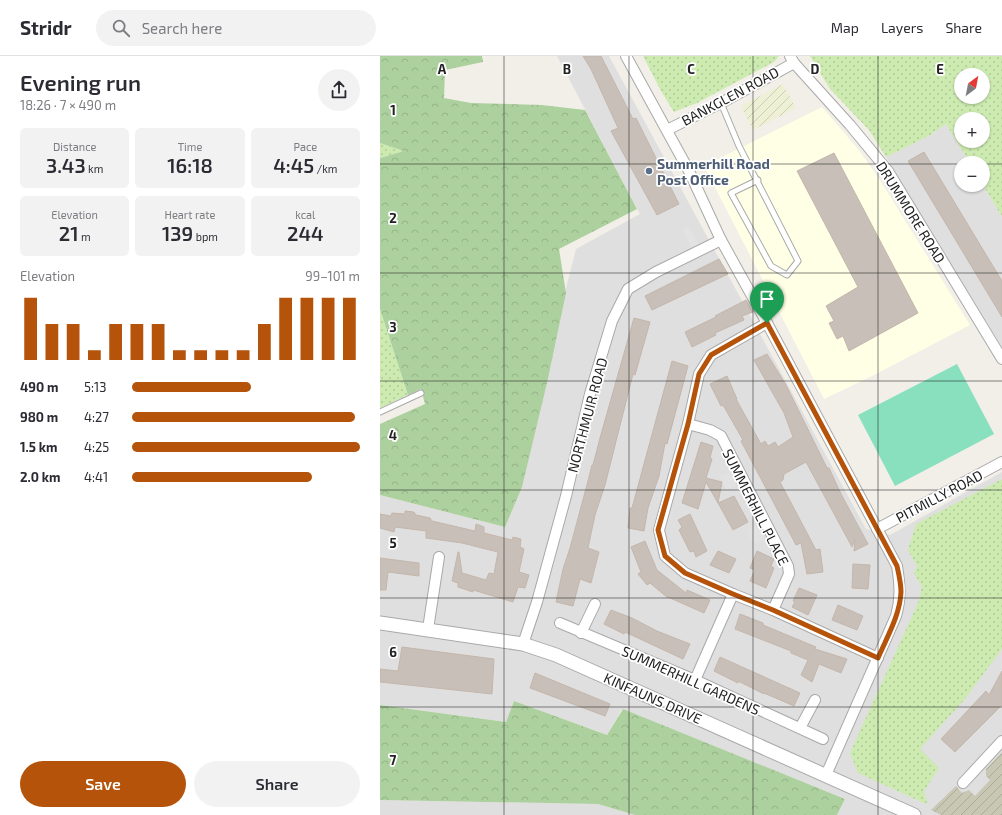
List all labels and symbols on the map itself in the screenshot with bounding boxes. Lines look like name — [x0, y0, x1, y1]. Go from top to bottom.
text: A — [438, 61, 447, 77]
text: B — [563, 61, 571, 77]
text: C — [687, 61, 695, 77]
text: D — [811, 61, 820, 77]
text: E — [936, 61, 944, 77]
street label: BANKGLEN ROAD — [678, 63, 782, 129]
north arrow — [954, 68, 990, 104]
text: 1 — [390, 102, 396, 118]
place label: Summerhill Road Post Office — [657, 155, 770, 188]
street label: DRUMMORE ROAD — [873, 158, 949, 266]
marker: Summerhill Road Post Office — [644, 166, 654, 176]
text: 2 — [389, 210, 397, 226]
pin — [750, 282, 784, 323]
text: 3 — [389, 319, 397, 335]
street label: NORTHMUIR ROAD — [563, 356, 611, 474]
text: 4 — [389, 427, 397, 443]
street label: SUMMERHILL PLACE — [719, 446, 793, 568]
street label: PITMILLY ROAD — [893, 466, 985, 526]
text: 5 — [389, 535, 397, 551]
street label: SUMMERHILL GARDENS — [619, 642, 763, 718]
text: 6 — [389, 644, 397, 660]
street label: KINFAUNS DRIVE — [601, 669, 705, 727]
text: 7 — [390, 752, 397, 768]

